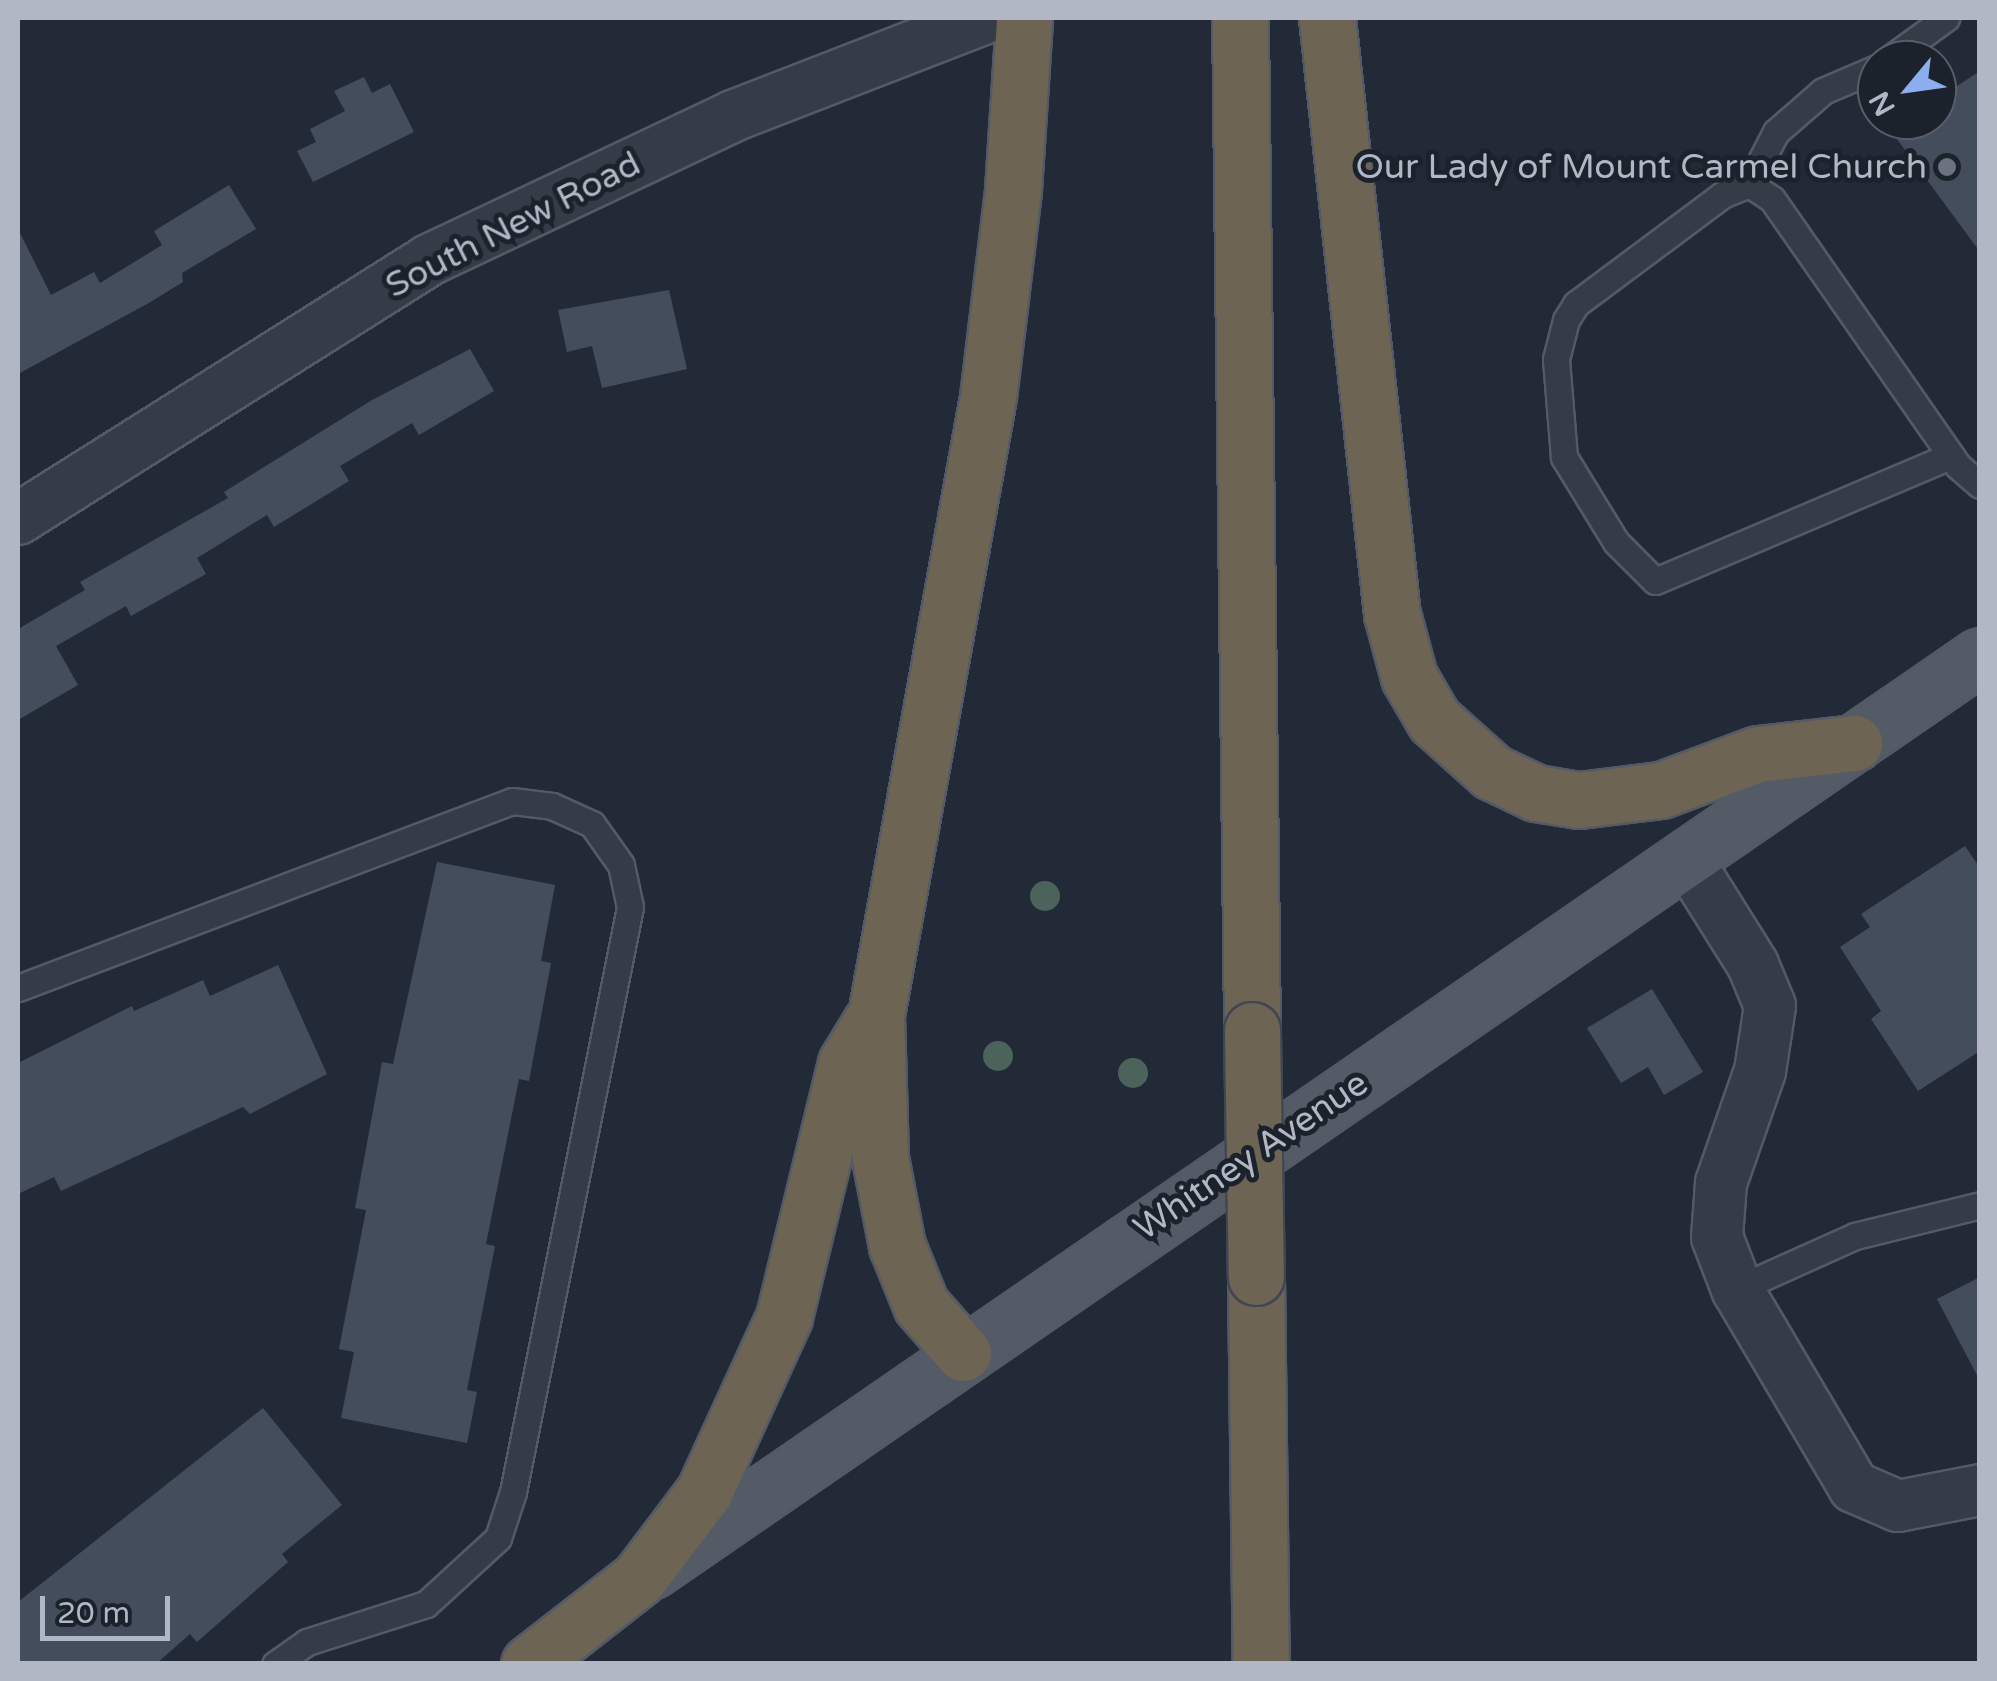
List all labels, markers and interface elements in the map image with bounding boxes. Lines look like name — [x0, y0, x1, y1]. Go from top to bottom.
north arrow — [1857, 40, 1957, 140]
text: N — [1862, 86, 1903, 122]
street label: South New Road — [379, 143, 647, 307]
place label: Our Lady of Mount Carmel Church — [1356, 146, 1927, 188]
marker: Our Lady of Mount Carmel Church — [1936, 156, 1958, 178]
street label: Whitney Avenue — [1126, 1062, 1376, 1250]
scale bar — [45, 1576, 175, 1638]
text: 20 m — [57, 1595, 130, 1632]

